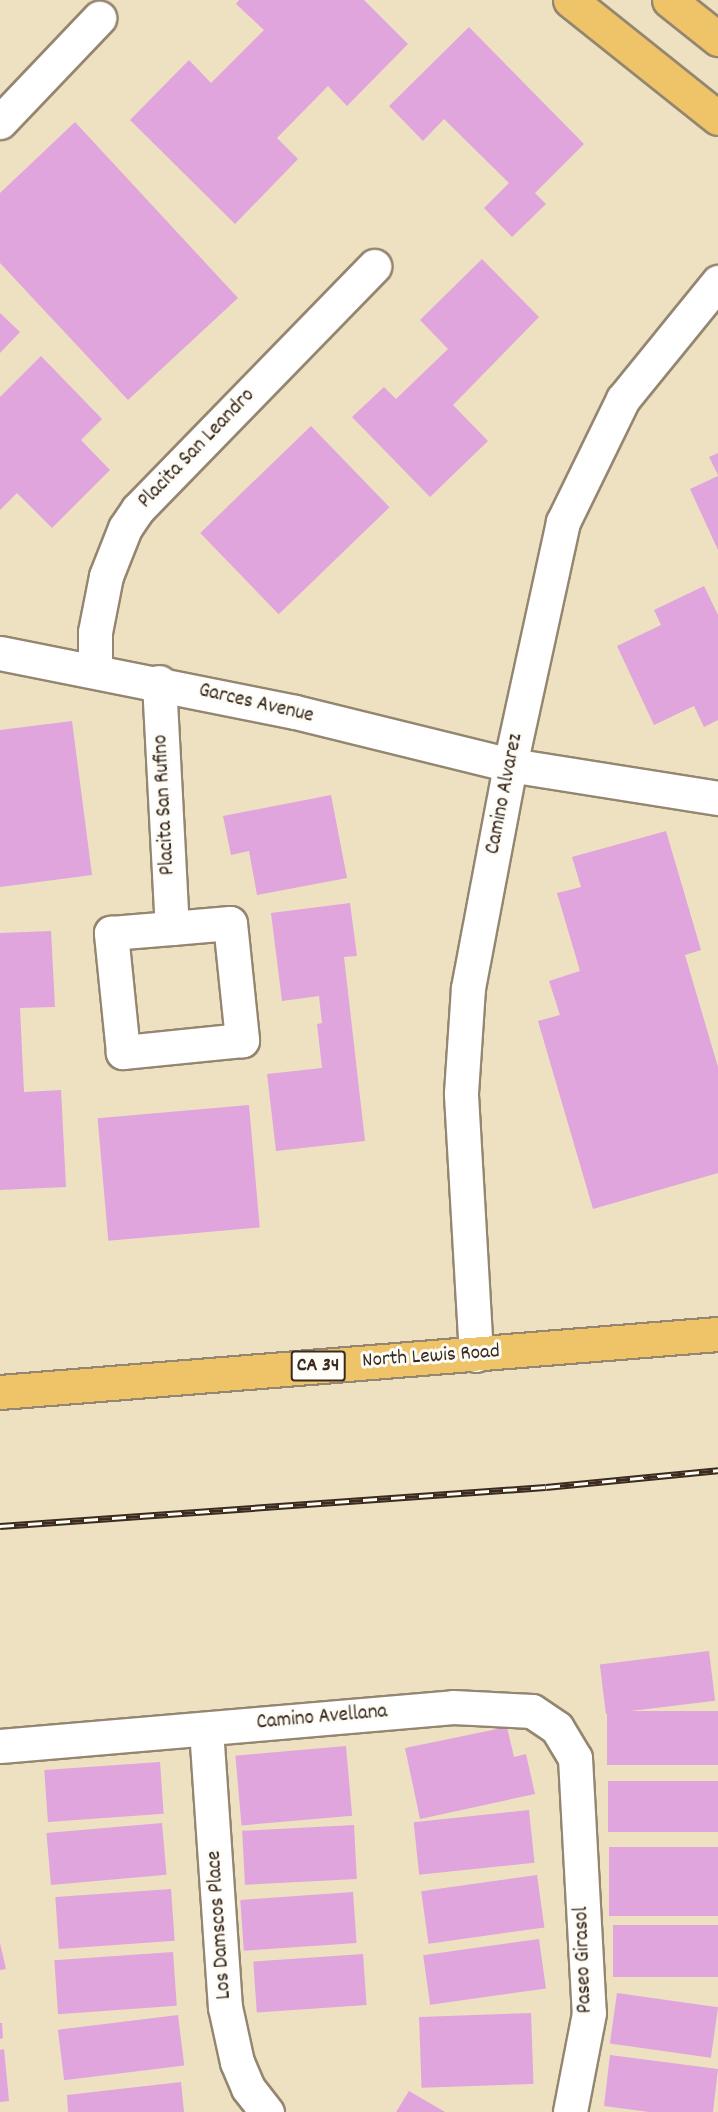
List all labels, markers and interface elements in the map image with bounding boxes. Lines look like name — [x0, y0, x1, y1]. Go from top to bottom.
street label: Placita San Leandro — [133, 384, 261, 514]
street label: Garces Avenue — [196, 679, 316, 729]
street label: Camino Alvarez — [481, 732, 529, 856]
street label: Placita San Rufino — [149, 734, 181, 876]
street label: North Lewis Road — [361, 1340, 501, 1374]
road number: CA 34 — [290, 1349, 346, 1383]
street label: Camino Avellana — [256, 1700, 388, 1736]
street label: Los Damscos Place — [202, 1850, 238, 2000]
street label: Paseo Girasol — [570, 1906, 598, 2014]

